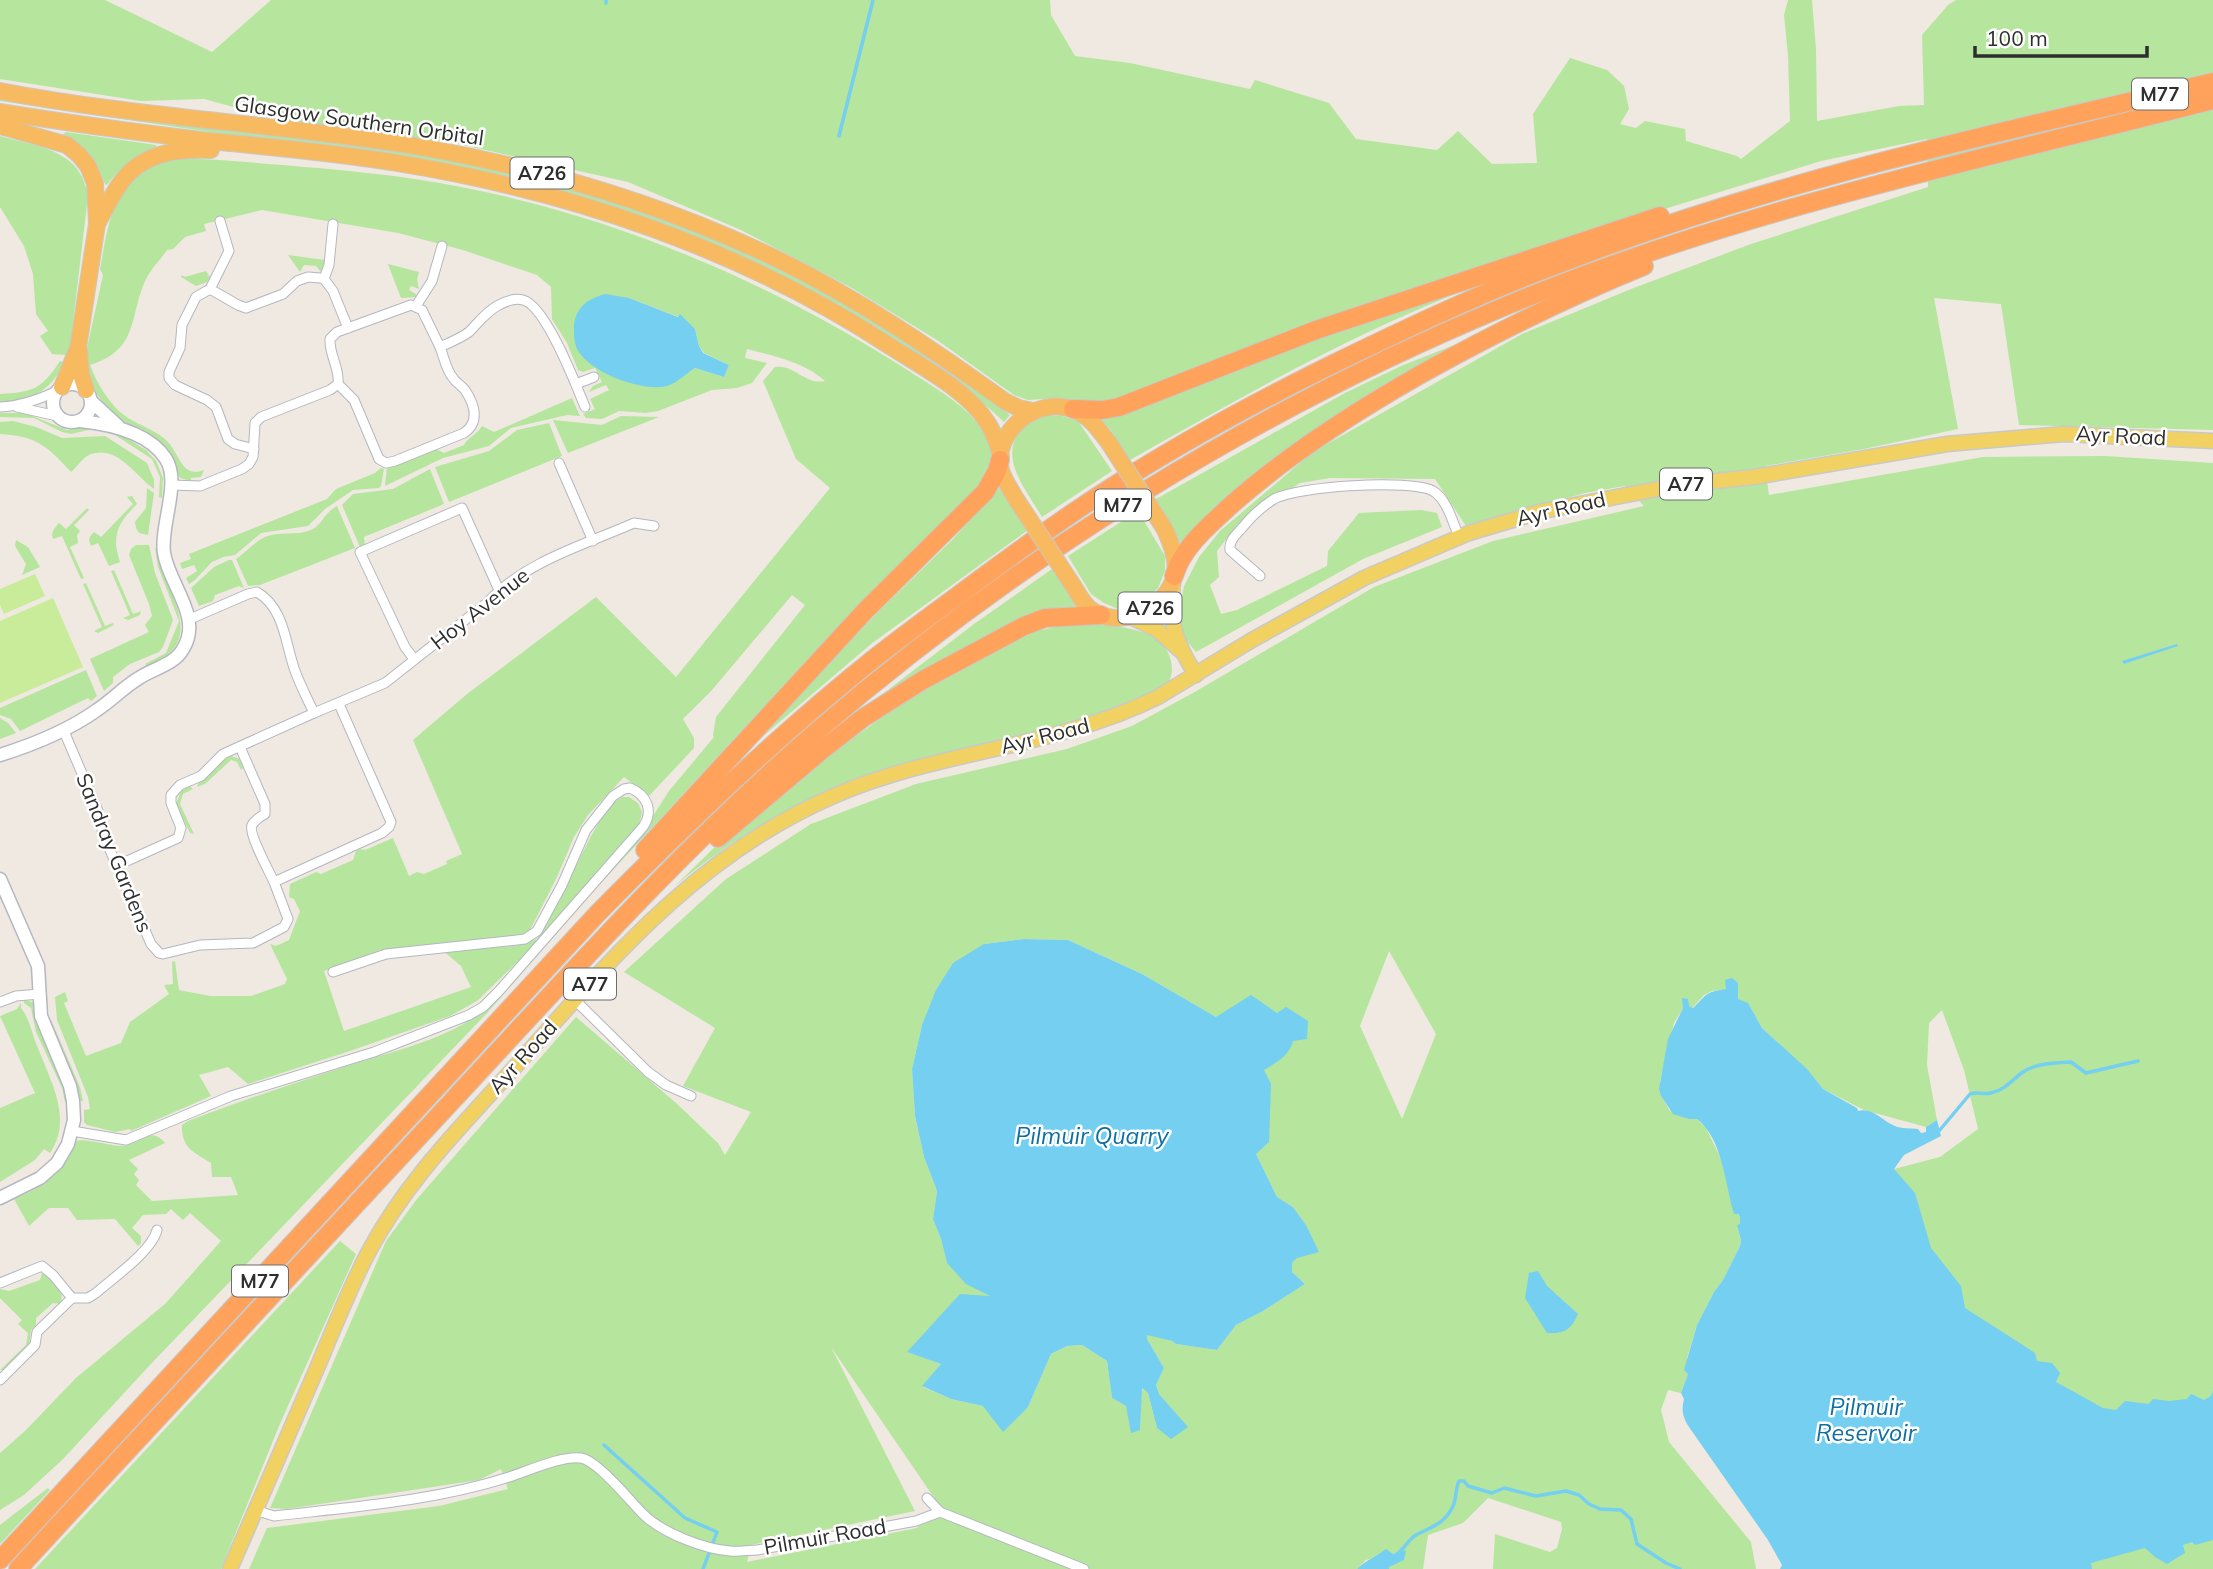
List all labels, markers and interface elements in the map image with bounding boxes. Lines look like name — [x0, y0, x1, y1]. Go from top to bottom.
scale bar — [1975, 14, 2146, 58]
text: 100 m — [1986, 25, 2048, 51]
road number: M77 — [2132, 78, 2188, 110]
street label: Glasgow Southern Orbital — [233, 90, 486, 150]
road number: A726 — [510, 158, 574, 188]
street label: Ayr Road — [2075, 420, 2167, 450]
road number: A77 — [1660, 468, 1712, 499]
street label: Ayr Road — [1514, 485, 1608, 531]
road number: M77 — [1095, 490, 1151, 520]
street label: Hoy Avenue — [425, 562, 534, 655]
road number: A726 — [1118, 593, 1182, 624]
street label: Ayr Road — [998, 711, 1092, 759]
street label: Sandray Gardens — [71, 769, 159, 936]
road number: A77 — [564, 968, 616, 1000]
street label: Ayr Road — [482, 1014, 562, 1099]
water label: Pilmuir Quarry — [1015, 1121, 1170, 1150]
road number: M77 — [232, 1266, 288, 1296]
water label: Pilmuir Reservoir — [1816, 1392, 1918, 1447]
street label: Pilmuir Road — [762, 1512, 888, 1560]

